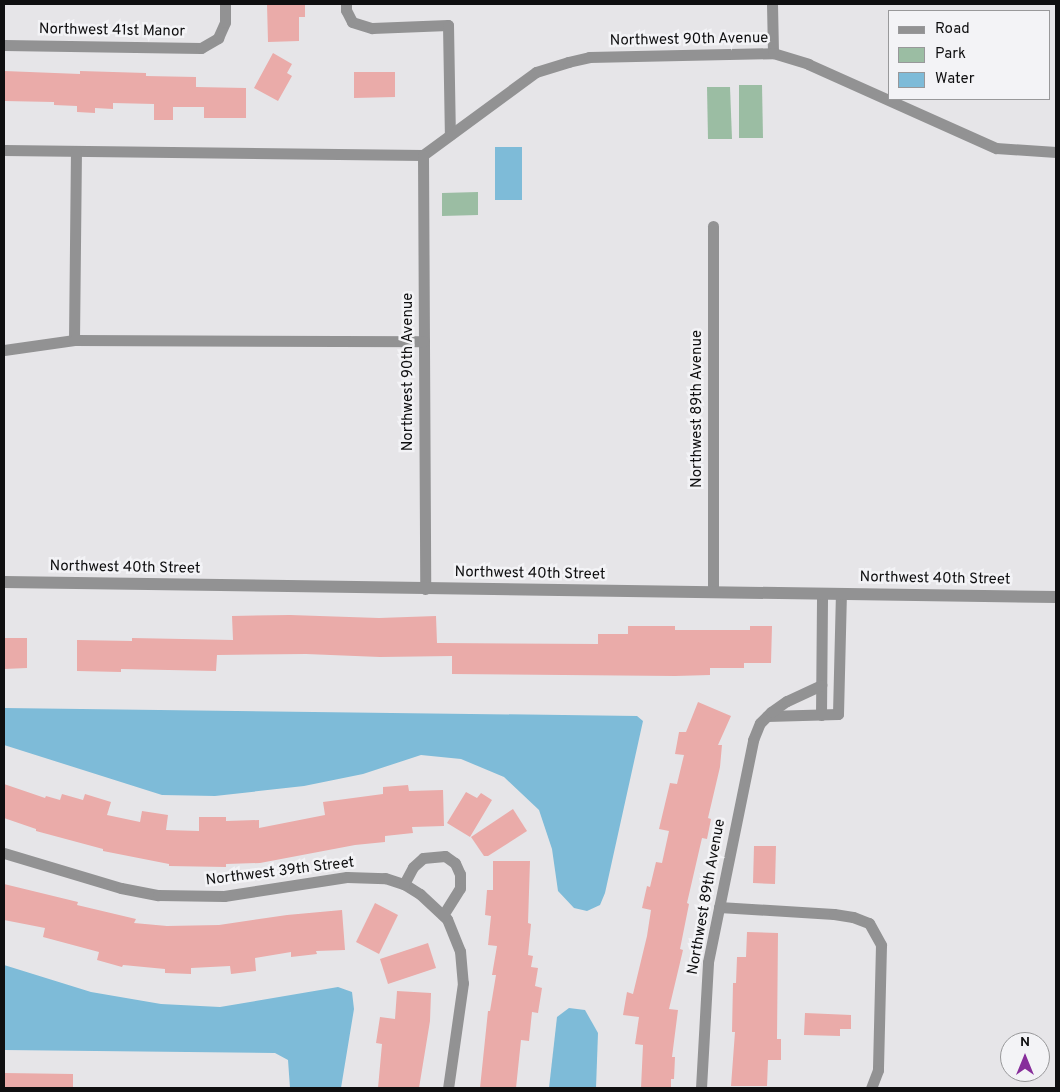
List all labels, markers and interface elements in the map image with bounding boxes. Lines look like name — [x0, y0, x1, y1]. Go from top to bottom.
legend — [888, 10, 1050, 100]
text: Road — [935, 20, 970, 39]
street label: Northwest 41st Manor — [39, 21, 185, 41]
street label: Northwest 90th Avenue — [609, 30, 769, 50]
text: Park — [935, 45, 966, 64]
text: Water — [935, 70, 974, 89]
street label: Northwest 90th Avenue — [400, 292, 418, 452]
street label: Northwest 89th Avenue — [689, 330, 707, 488]
street label: Northwest 40th Street — [49, 558, 201, 578]
street label: Northwest 40th Street — [454, 564, 606, 584]
street label: Northwest 40th Street — [859, 569, 1011, 589]
street label: Northwest 89th Avenue — [684, 817, 730, 977]
street label: Northwest 39th Street — [205, 854, 355, 890]
north arrow — [1000, 1032, 1050, 1082]
text: N — [1020, 1034, 1030, 1051]

